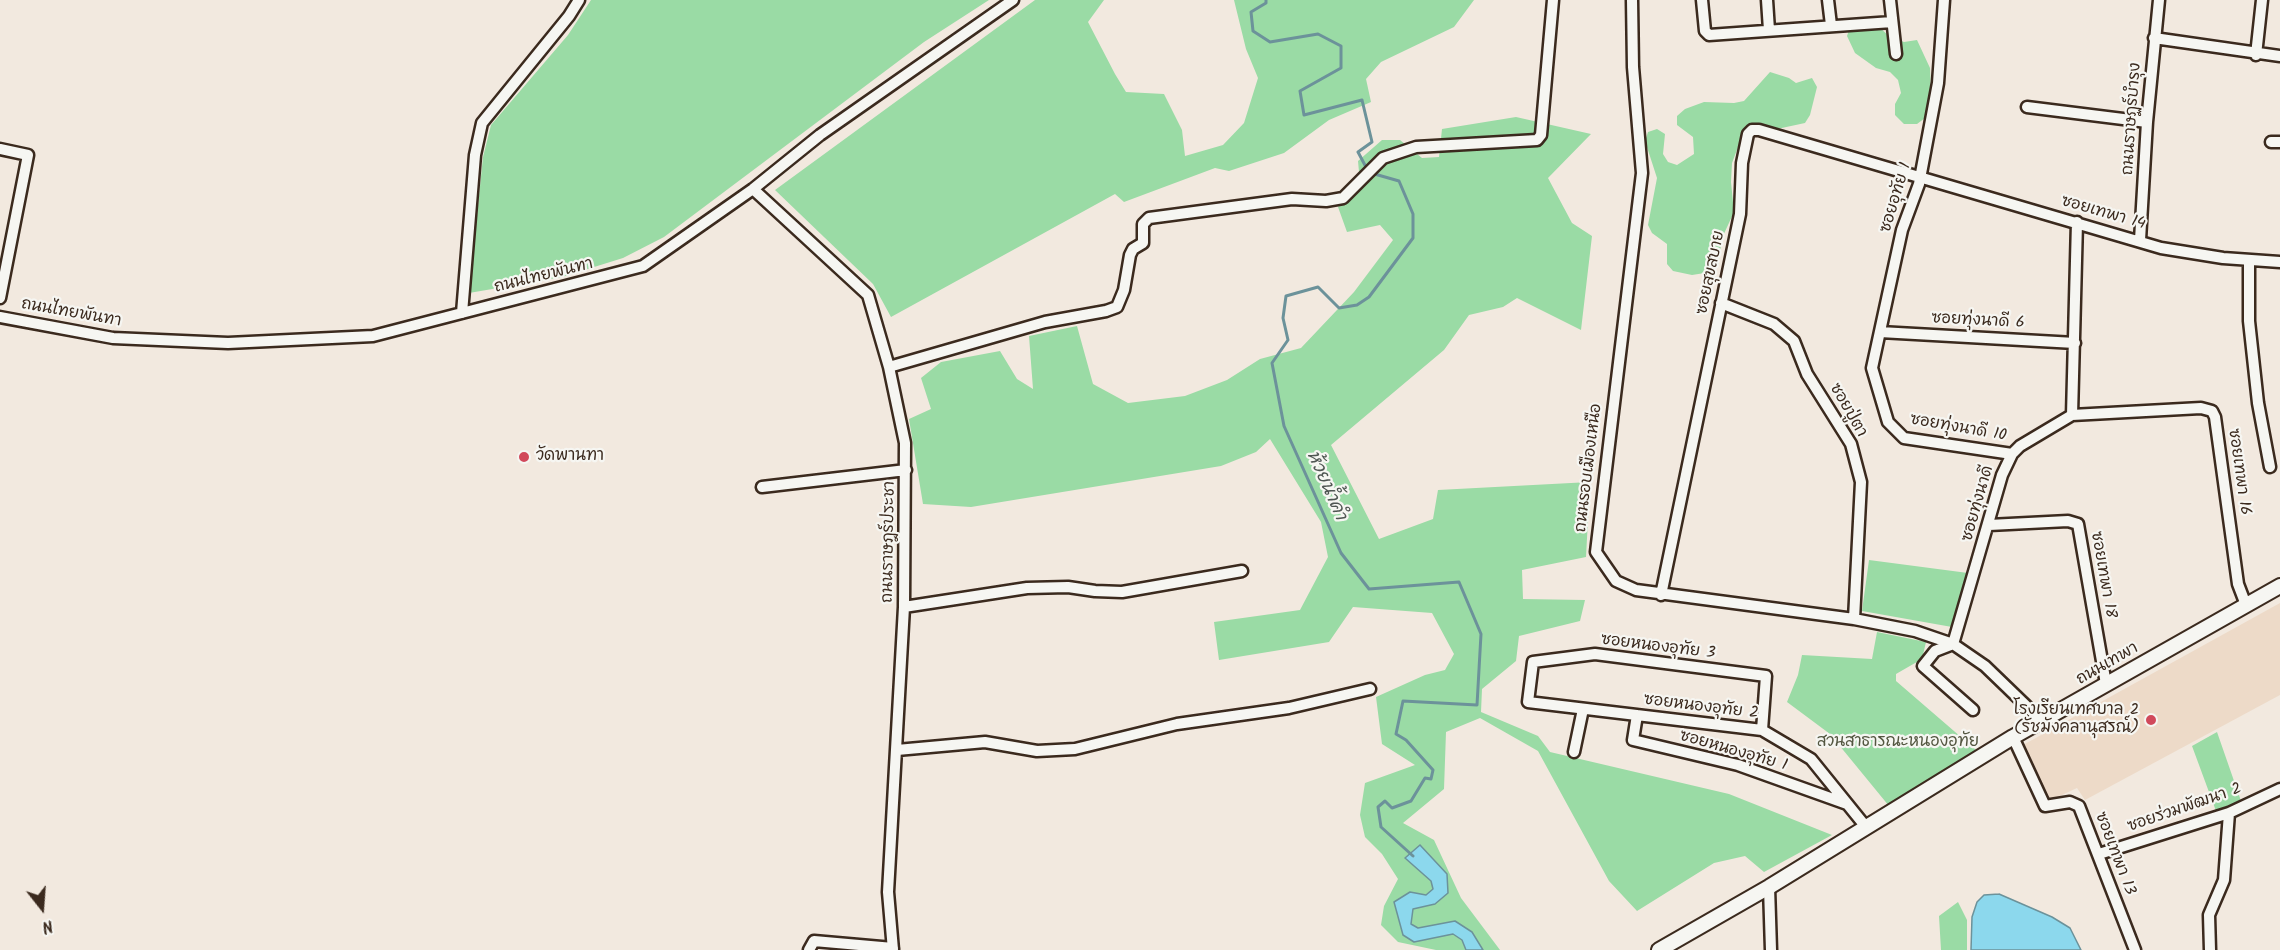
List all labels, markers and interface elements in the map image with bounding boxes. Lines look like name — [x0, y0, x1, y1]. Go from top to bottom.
street label: ถนนราษฏร์บำรุง — [2119, 62, 2147, 176]
street label: ซอยอุทัย 1 — [1877, 161, 1917, 235]
street label: ซอยเทพา 14 — [2059, 193, 2147, 235]
street label: ซอยสุขสบาย — [1694, 229, 1730, 317]
street label: ถนนไทยพันทา — [493, 255, 595, 299]
street label: ถนนไทยพันทา — [19, 296, 123, 332]
street label: ซอยทุ่งนาดี 6 — [1931, 310, 2025, 334]
street label: ซอยปู่ตา — [1824, 381, 1870, 441]
street label: ถนนรอบเมืองเหนือ — [1573, 403, 1607, 533]
street label: ซอยทุ่งนาดี 10 — [1908, 411, 2008, 447]
street label: ซอยเทพา 16 — [2222, 428, 2254, 516]
place label: วัดพานทา — [536, 447, 604, 467]
water label: ห้วยน้ำคำ — [1300, 448, 1350, 524]
marker: วัดพานทา — [517, 450, 531, 464]
street label: ซอยทุ่งนาดี — [1959, 464, 1999, 544]
street label: ถนนราษฎร์ประชา — [879, 481, 901, 603]
street label: ซอยเทพา 18 — [2085, 530, 2119, 620]
street label: ซอยหนองอุทัย 3 — [1600, 631, 1716, 665]
street label: ถนนเทพา — [2074, 640, 2142, 690]
street label: ซอยหนองอุทัย 2 — [1643, 691, 1759, 725]
place label: โรงเรียนเทศบาล 2 (รัชมังคลานุสรณ์) — [2013, 701, 2139, 739]
marker: โรงเรียนเทศบาล 2 (รัชมังคลานุสรณ์) — [2144, 713, 2158, 727]
street label: ซอยหนองอุทัย 1 — [1677, 727, 1789, 777]
park label: สวนสาธารณะหนองอุทัย — [1817, 733, 1979, 753]
street label: ซอยร่วมพัฒนา 2 — [2125, 780, 2245, 838]
street label: ซอยเทพา 13 — [2089, 810, 2139, 898]
north arrow — [12, 878, 72, 938]
text: N — [39, 912, 56, 939]

